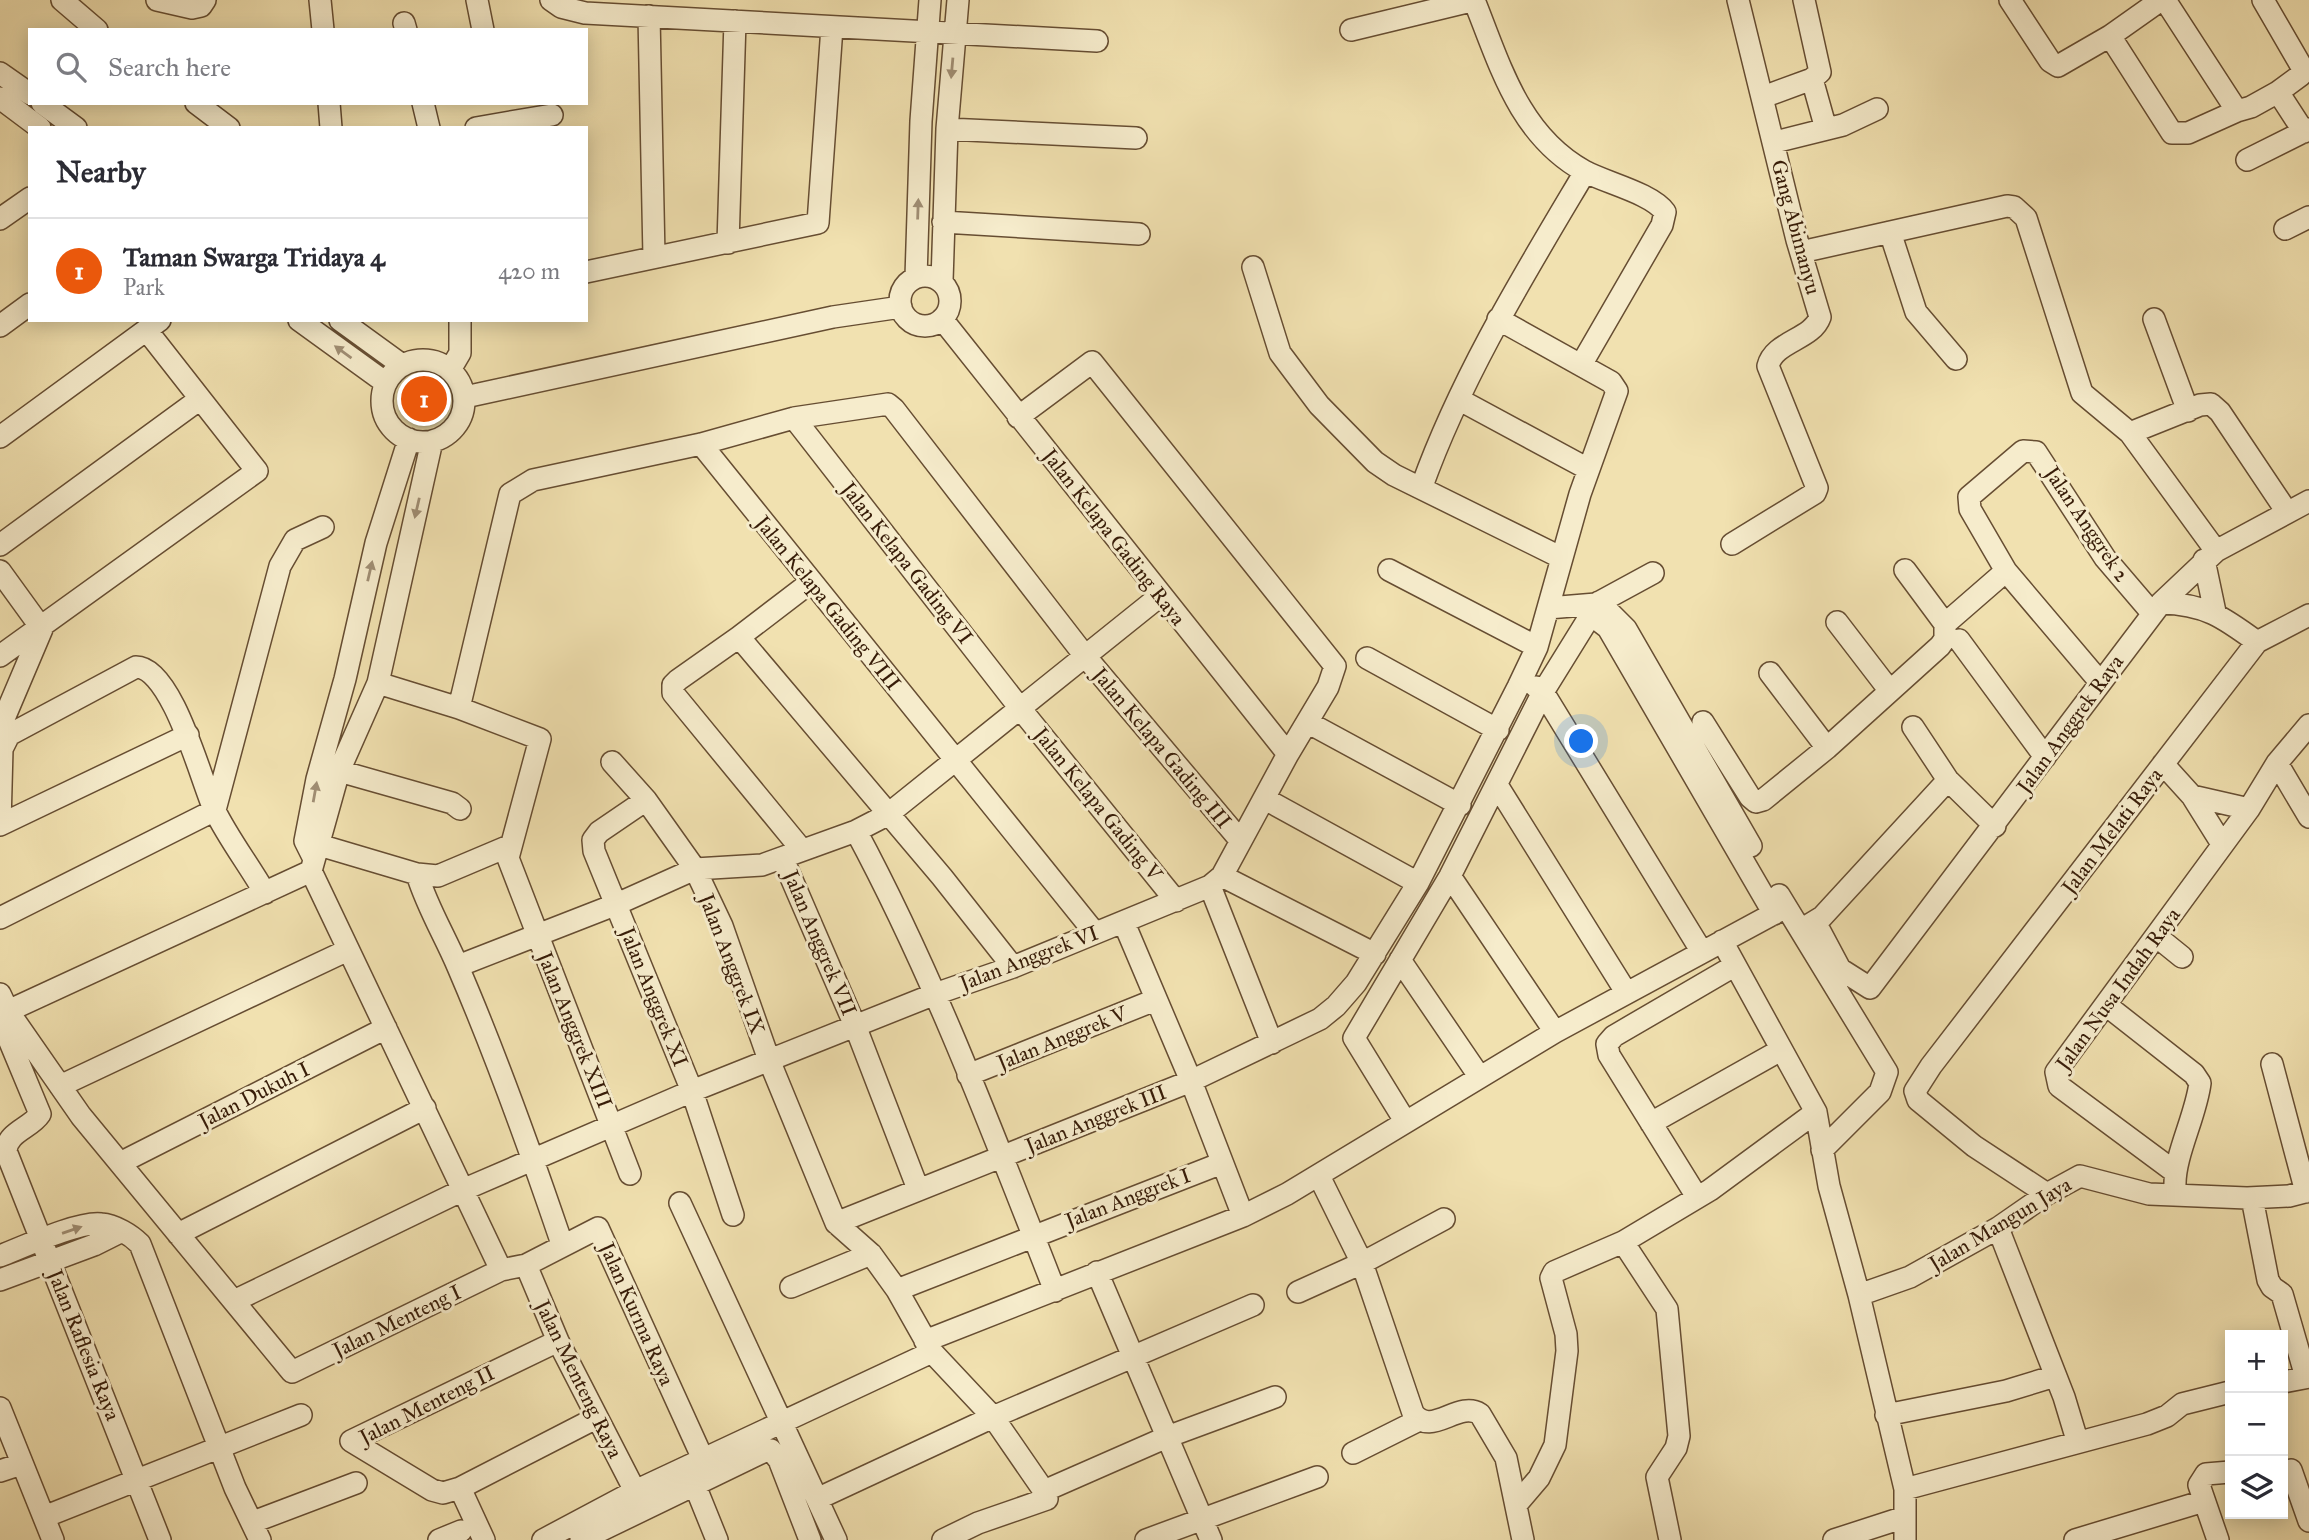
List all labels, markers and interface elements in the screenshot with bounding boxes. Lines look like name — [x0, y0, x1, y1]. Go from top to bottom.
search box — [28, 28, 588, 105]
icon: search — [52, 48, 90, 86]
text: Search here — [108, 51, 231, 83]
one-way arrow — [947, 57, 958, 79]
text: Nearby — [56, 154, 146, 190]
street label: Gang Abimanyu — [1766, 157, 1826, 297]
one-way arrow — [913, 197, 924, 219]
text: Taman Swarga Tridaya 4 — [123, 241, 385, 273]
text: 1 — [74, 257, 84, 285]
text: 420 m — [498, 257, 560, 285]
text: Park — [123, 273, 165, 301]
one-way arrow — [334, 345, 352, 359]
pin: 1 — [401, 373, 447, 425]
street label: Jalan Kelapa Gading Raya — [1036, 442, 1191, 631]
street label: Jalan Anggrek 2 — [2038, 460, 2135, 587]
street label: Jalan Kelapa Gading VI — [834, 475, 978, 649]
one-way arrow — [412, 497, 423, 519]
street label: Jalan Kelapa Gading VIII — [748, 509, 906, 695]
one-way arrow — [364, 560, 375, 582]
street label: Jalan Anggrek Raya — [2010, 649, 2129, 800]
street label: Jalan Kelapa Gading III — [1086, 661, 1237, 834]
street label: Jalan Kelapa Gading V — [1027, 720, 1169, 887]
your location — [1564, 724, 1598, 758]
street label: Jalan Melati Raya — [2055, 762, 2168, 901]
one-way arrow — [309, 781, 320, 803]
street label: Jalan Anggrek VII — [777, 864, 862, 1020]
street label: Jalan Anggrek IX — [693, 888, 771, 1038]
street label: Jalan Nusa Indah Raya — [2049, 902, 2186, 1077]
street label: Jalan Anggrek VI — [954, 920, 1102, 997]
street label: Jalan Anggrek XI — [613, 921, 694, 1071]
street label: Jalan Anggrek XIII — [531, 946, 618, 1112]
street label: Jalan Anggrek V — [991, 1000, 1132, 1077]
street label: Jalan Dukuh I — [192, 1056, 314, 1135]
street label: Jalan Anggrek III — [1020, 1079, 1170, 1160]
street label: Jalan Anggrek I — [1060, 1162, 1194, 1235]
street label: Jalan Mangun Jaya — [1922, 1171, 2076, 1278]
one-way arrow — [61, 1224, 82, 1235]
street label: Jalan Kurma Raya — [593, 1237, 680, 1390]
street label: Jalan Raflesia Raya — [41, 1264, 126, 1424]
street label: Jalan Menteng I — [327, 1279, 465, 1364]
street label: Jalan Menteng Raya — [529, 1294, 629, 1462]
map controls — [2225, 1330, 2288, 1519]
button: + — [2225, 1330, 2288, 1393]
street label: Jalan Menteng II — [353, 1360, 499, 1451]
button: − — [2225, 1393, 2288, 1456]
button: layers — [2225, 1456, 2288, 1519]

